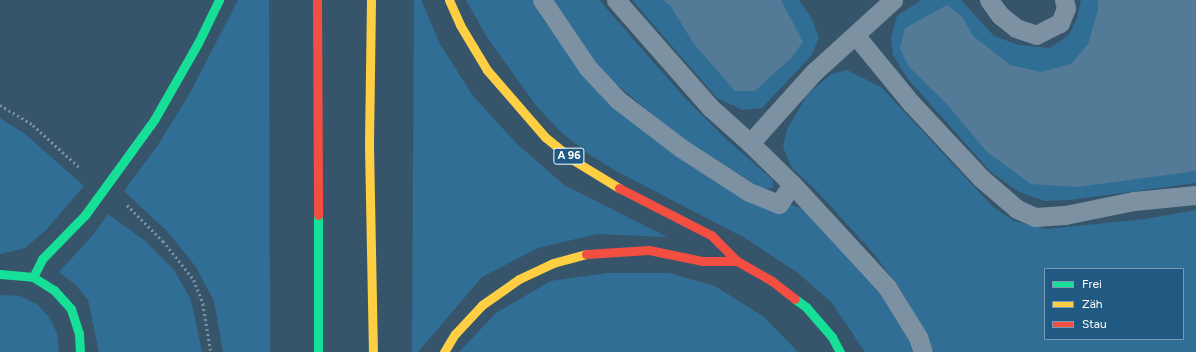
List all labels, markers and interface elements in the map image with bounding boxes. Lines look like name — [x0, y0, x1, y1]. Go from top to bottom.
road number: A 96 — [553, 147, 585, 165]
legend — [1044, 268, 1184, 340]
text: Frei — [1082, 277, 1102, 291]
text: Zäh — [1082, 297, 1103, 311]
text: Stau — [1082, 317, 1107, 331]

